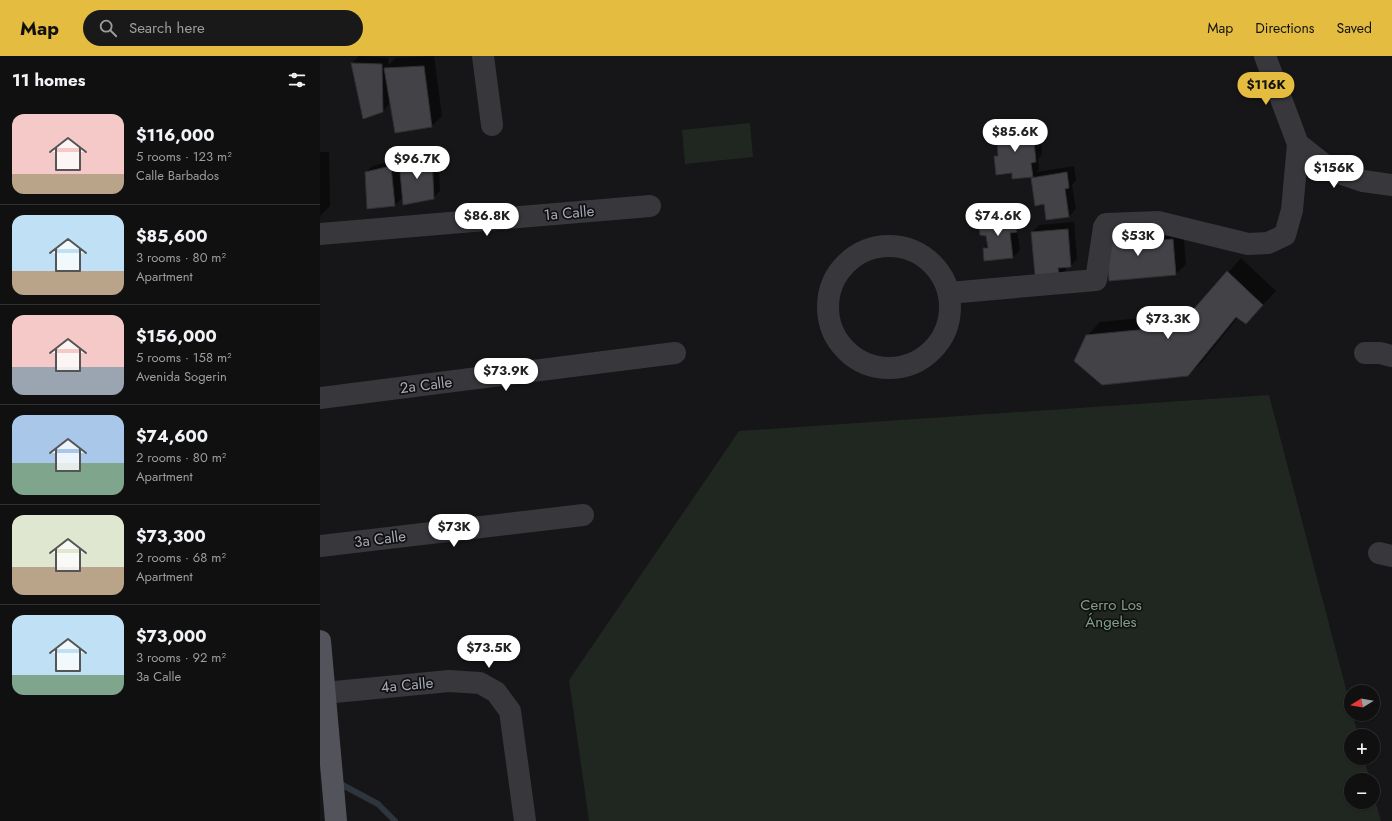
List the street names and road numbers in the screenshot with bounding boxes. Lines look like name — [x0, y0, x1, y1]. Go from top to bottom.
street label: 1a Calle — [543, 200, 595, 226]
street label: 2a Calle — [399, 371, 454, 399]
street label: 3a Calle — [353, 525, 407, 553]
street label: 4a Calle — [380, 672, 434, 698]

